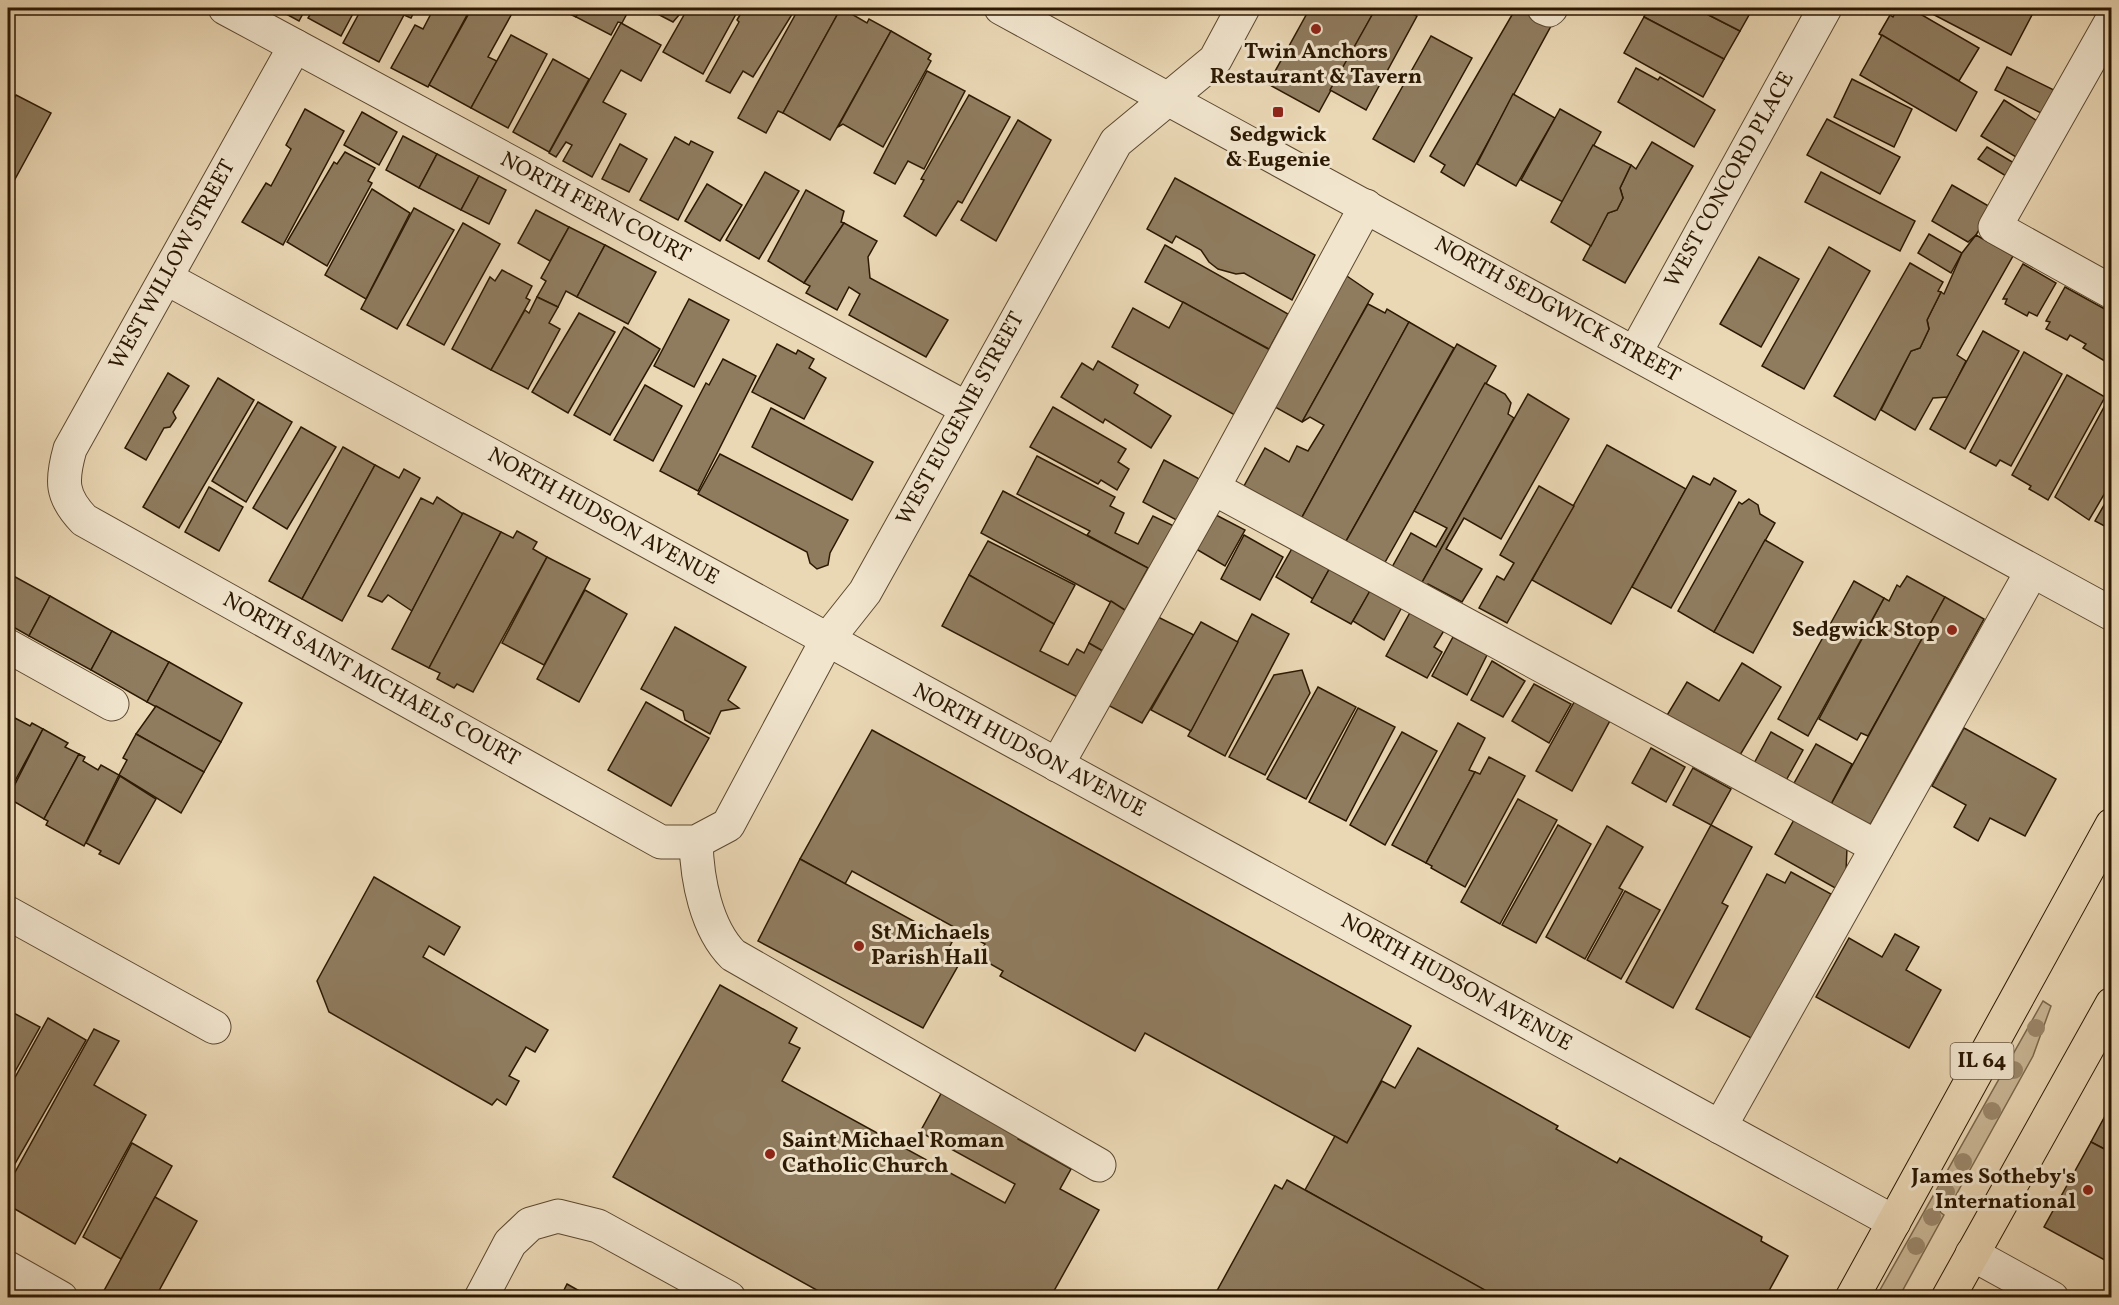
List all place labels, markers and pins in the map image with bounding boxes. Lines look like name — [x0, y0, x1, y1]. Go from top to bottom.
marker: Twin Anchors Restaurant & Tavern — [1309, 22, 1323, 36]
place label: Twin Anchors Restaurant & Tavern — [1210, 37, 1422, 93]
marker: Sedgwick & Eugenie — [1271, 105, 1285, 119]
place label: Sedgwick & Eugenie — [1225, 120, 1331, 176]
place label: Sedgwick Stop — [1792, 615, 1940, 646]
marker: Sedgwick Stop — [1945, 623, 1959, 637]
place label: St Michaels Parish Hall — [871, 918, 990, 974]
marker: St Michaels Parish Hall — [852, 939, 866, 953]
place label: Saint Michael Roman Catholic Church — [782, 1126, 1004, 1182]
marker: Saint Michael Roman Catholic Church — [763, 1147, 777, 1161]
place label: James Sotheby's International — [1910, 1162, 2076, 1218]
marker: James Sotheby's International — [2081, 1183, 2095, 1197]

